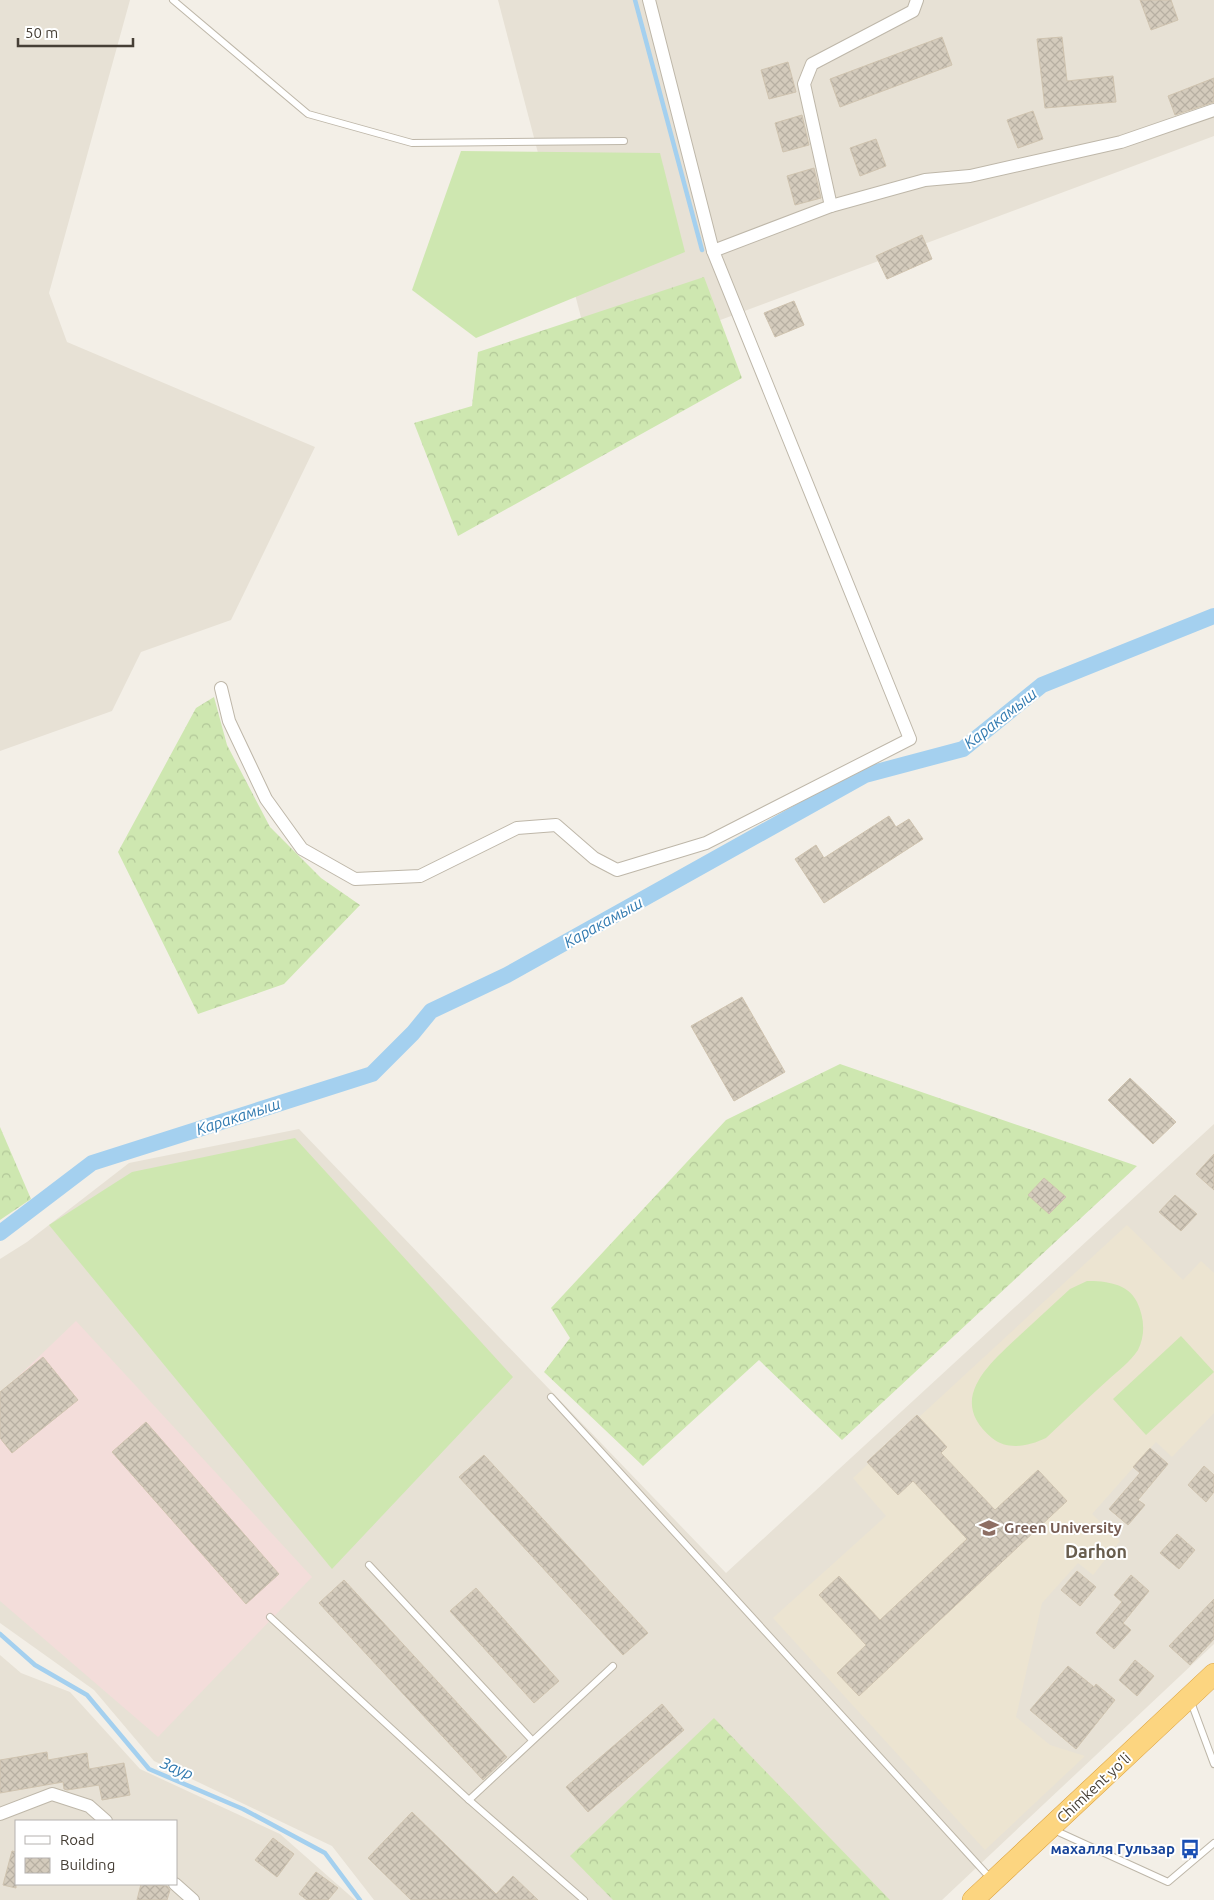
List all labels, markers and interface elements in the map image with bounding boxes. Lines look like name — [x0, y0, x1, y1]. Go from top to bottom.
scale bar — [18, 15, 132, 47]
text: 50 m — [25, 24, 58, 41]
water label: Каракамыш — [960, 684, 1040, 752]
water label: Каракамыш — [560, 893, 646, 951]
water label: Каракамыш — [194, 1094, 282, 1138]
school or university icon: Green University — [978, 1517, 1000, 1539]
place label: Green University — [1004, 1519, 1122, 1536]
district label: Darhon — [1065, 1541, 1127, 1561]
street label: Chimkent yo‘li — [1053, 1749, 1134, 1826]
water label: Заур — [157, 1753, 196, 1783]
legend — [15, 1820, 178, 1885]
text: Road — [60, 1831, 95, 1848]
bus stop icon: махалля Гульзар — [1179, 1838, 1201, 1860]
place label: махалля Гульзар — [1051, 1840, 1175, 1857]
text: Building — [60, 1856, 115, 1873]

